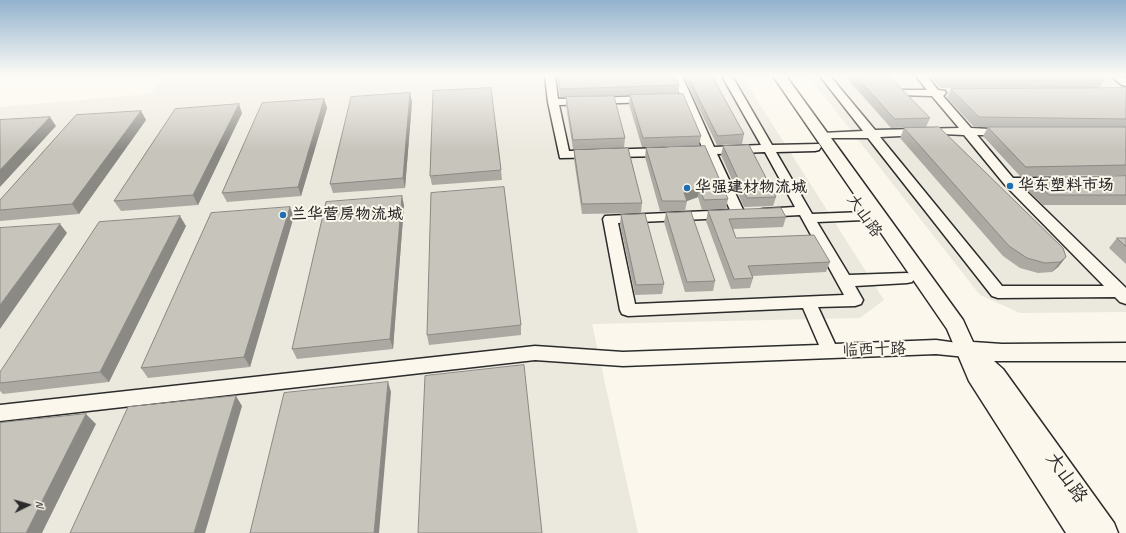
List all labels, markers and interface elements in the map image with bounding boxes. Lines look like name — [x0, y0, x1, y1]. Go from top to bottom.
place label: 华东塑料市场 — [1018, 176, 1114, 196]
place label: 华强建材物流城 — [695, 178, 807, 198]
marker: 华东塑料市场 — [1005, 181, 1015, 191]
marker: 华强建材物流城 — [682, 183, 692, 193]
street label: 大山路 — [842, 191, 886, 241]
place label: 兰华营房物流城 — [291, 205, 403, 225]
marker: 兰华营房物流城 — [278, 210, 288, 220]
street label: 临西十路 — [842, 339, 906, 361]
street label: 大山路 — [1040, 448, 1092, 508]
north arrow — [8, 485, 48, 525]
text: N — [33, 500, 47, 508]

